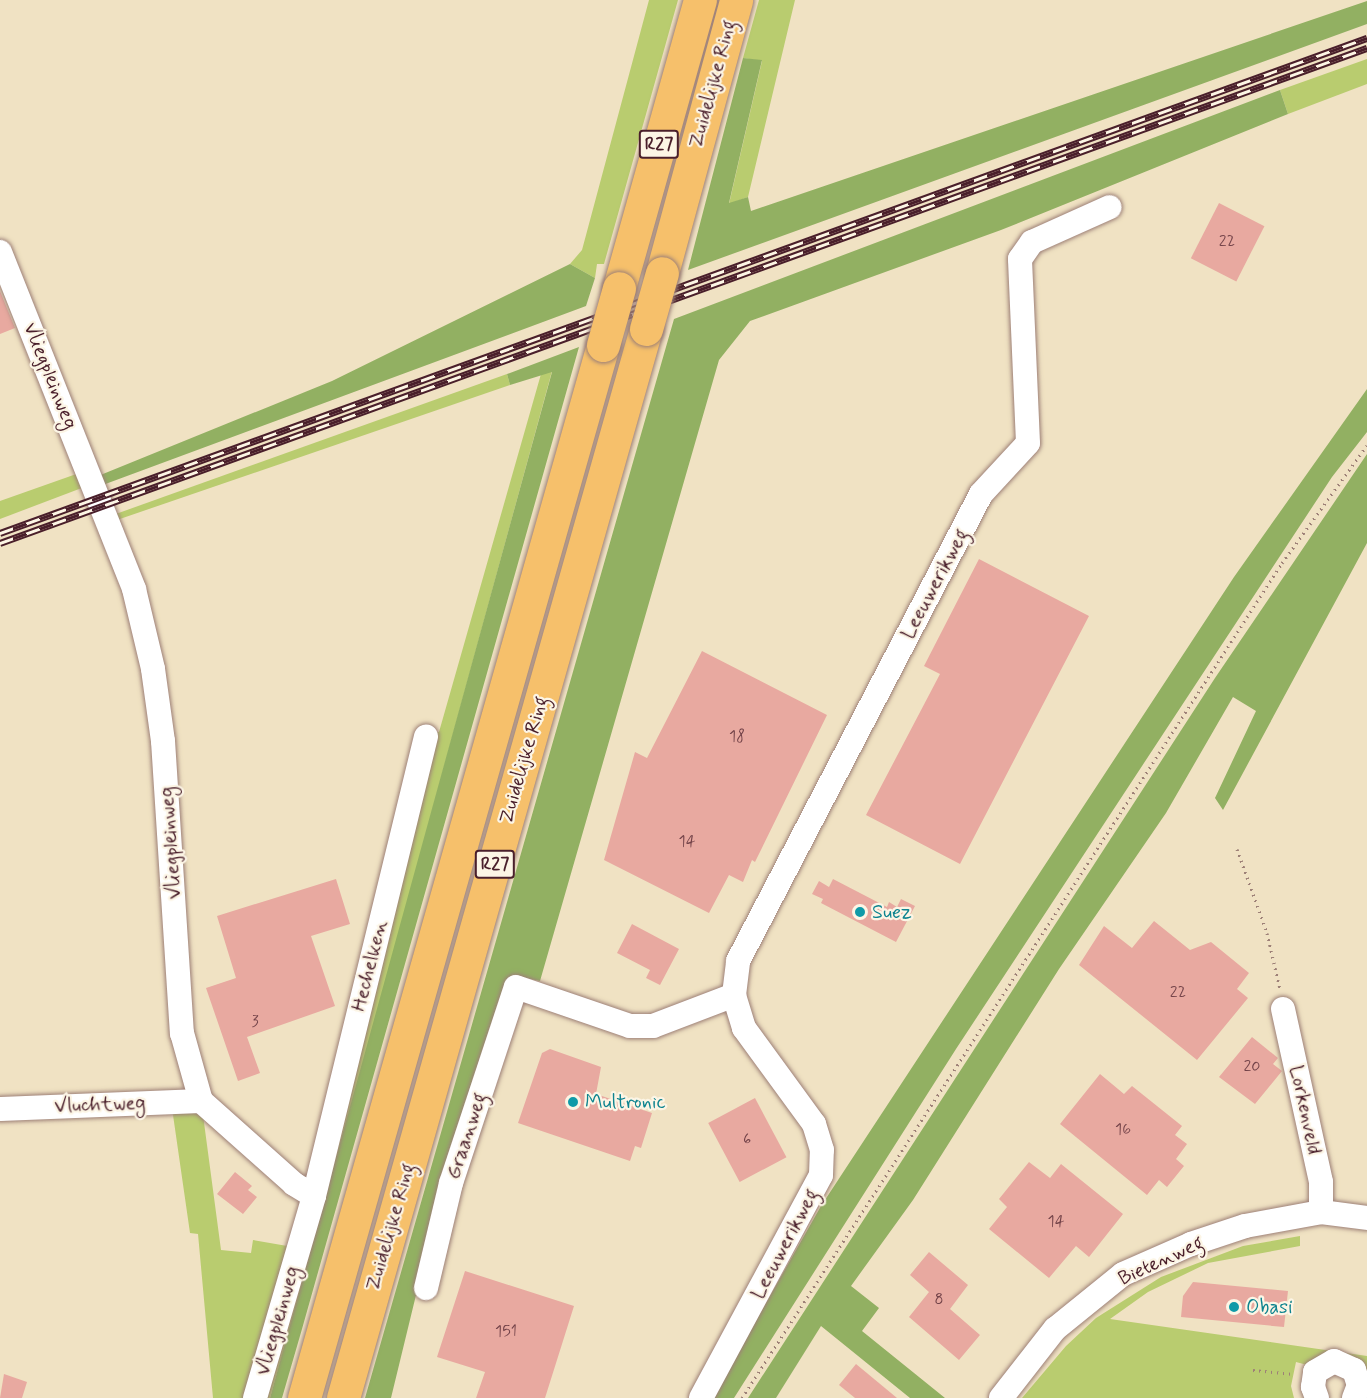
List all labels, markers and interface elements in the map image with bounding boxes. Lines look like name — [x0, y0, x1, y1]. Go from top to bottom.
street label: Zuidelijke Ring — [684, 18, 742, 150]
road number: R27 — [638, 129, 680, 159]
house number: 22 — [1219, 232, 1235, 252]
street label: Vliegpleinweg — [18, 319, 82, 433]
street label: Leeuwerikweg — [896, 525, 974, 643]
street label: Zuidelijke Ring — [494, 694, 554, 826]
house number: 18 — [729, 727, 745, 747]
street label: Vliegpleinweg — [155, 786, 187, 900]
house number: 14 — [679, 832, 695, 852]
road number: R27 — [474, 849, 516, 879]
place label: Suez — [872, 900, 912, 924]
marker: Suez — [853, 905, 867, 919]
street label: Hechelken — [347, 918, 393, 1014]
house number: 22 — [1170, 983, 1186, 1003]
house number: 3 — [251, 1012, 259, 1032]
house number: 20 — [1244, 1057, 1260, 1077]
street label: Lorkenveld — [1284, 1063, 1326, 1157]
street label: Graanweg — [442, 1090, 492, 1182]
place label: Multronic — [585, 1090, 666, 1114]
street label: Vluchtweg — [54, 1091, 146, 1119]
marker: Multronic — [566, 1095, 580, 1109]
house number: 16 — [1115, 1120, 1131, 1140]
house number: 6 — [743, 1130, 751, 1150]
street label: Zuidelijke Ring — [361, 1161, 421, 1293]
street label: Leeuwerikweg — [746, 1185, 824, 1303]
house number: 14 — [1048, 1212, 1064, 1232]
street label: Bietenweg — [1115, 1231, 1207, 1291]
street label: Vliegpleinweg — [251, 1264, 305, 1378]
house number: 8 — [934, 1290, 944, 1310]
place label: Obasi — [1246, 1295, 1293, 1319]
marker: Obasi — [1227, 1300, 1241, 1314]
house number: 151 — [495, 1322, 517, 1342]

